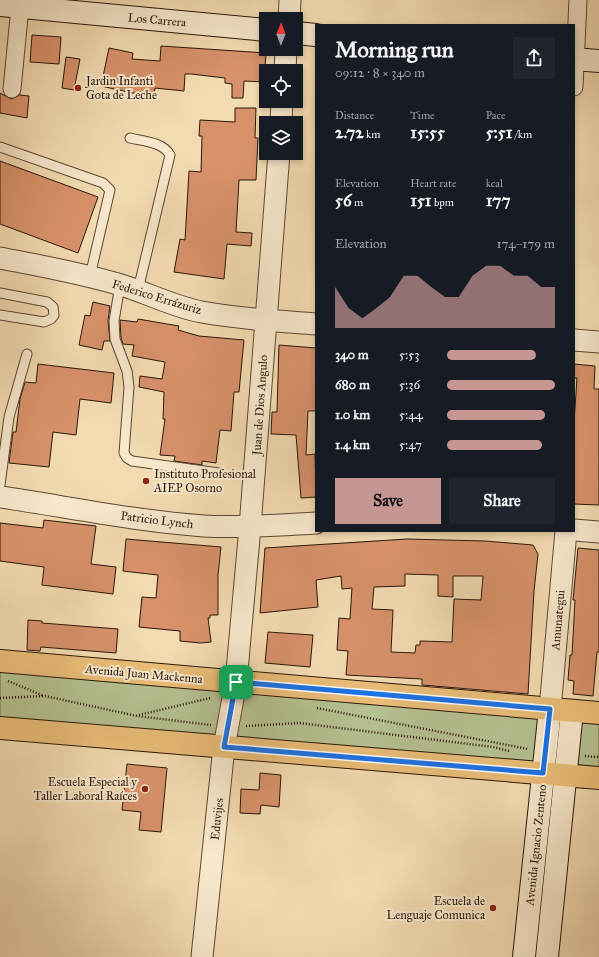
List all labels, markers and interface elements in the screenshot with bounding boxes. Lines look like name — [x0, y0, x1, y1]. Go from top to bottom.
street label: Los Carrera — [127, 10, 188, 30]
north arrow — [259, 12, 303, 56]
map controls — [259, 12, 303, 160]
text: Morning run — [335, 36, 454, 63]
button: share — [513, 37, 555, 79]
button: locate — [259, 64, 303, 108]
text: 09:12 · 8 × 340 m — [335, 65, 425, 81]
place label: Jardin Infanti Gota de Leche — [84, 74, 157, 102]
marker: Jardin Infanti Gota de Leche — [73, 83, 83, 93]
text: Distance — [335, 109, 374, 122]
text: Time — [410, 109, 435, 122]
text: Pace — [486, 109, 506, 122]
button: layers — [259, 116, 303, 160]
text: 2.72 — [335, 122, 364, 143]
text: 15:55 — [410, 122, 445, 143]
text: 5:51 — [486, 122, 512, 143]
text: km — [364, 128, 380, 141]
text: /km — [512, 128, 532, 141]
text: Elevation — [335, 177, 379, 190]
text: Heart rate — [410, 177, 457, 190]
text: kcal — [486, 177, 503, 190]
text: 56 — [335, 190, 352, 211]
text: 151 — [410, 190, 432, 211]
text: 177 — [486, 190, 511, 211]
text: m — [352, 196, 363, 209]
text: bpm — [432, 196, 454, 209]
text: Elevation — [335, 236, 387, 252]
text: 174–179 m — [496, 236, 555, 252]
street label: Federico Errázuriz — [110, 277, 204, 317]
text: 340 m — [335, 347, 369, 363]
text: 5:53 — [399, 347, 420, 363]
street label: Juan de Dios Angulo — [249, 354, 271, 458]
text: 680 m — [335, 377, 370, 393]
text: 5:36 — [399, 377, 420, 393]
text: 1.0 km — [335, 407, 370, 423]
text: 5:44 — [399, 407, 423, 423]
text: 1.4 km — [335, 437, 370, 453]
text: 5:47 — [399, 437, 422, 453]
place label: Instituto Profesional AIEP Osorno — [153, 467, 257, 495]
marker: Instituto Profesional AIEP Osorno — [141, 476, 151, 486]
button: Save — [335, 478, 441, 524]
button: Share — [449, 478, 555, 524]
street label: Patricio Lynch — [120, 509, 195, 531]
street label: Amunategui — [548, 588, 569, 652]
street label: Avenida Juan Mackenna — [84, 662, 204, 687]
pin — [219, 665, 253, 699]
icon: arrive — [225, 671, 247, 693]
place label: Escuela Especial y Taller Laboral Raíces — [33, 775, 137, 803]
marker: Escuela Especial y Taller Laboral Raíces — [140, 784, 150, 794]
street label: Avenida Ignacio Zenteno — [523, 784, 550, 907]
street label: Eduvijes — [208, 797, 226, 841]
place label: Escuela de Lenguaje Comunica — [386, 894, 486, 923]
marker: Escuela de Lenguaje Comunica — [488, 903, 498, 913]

